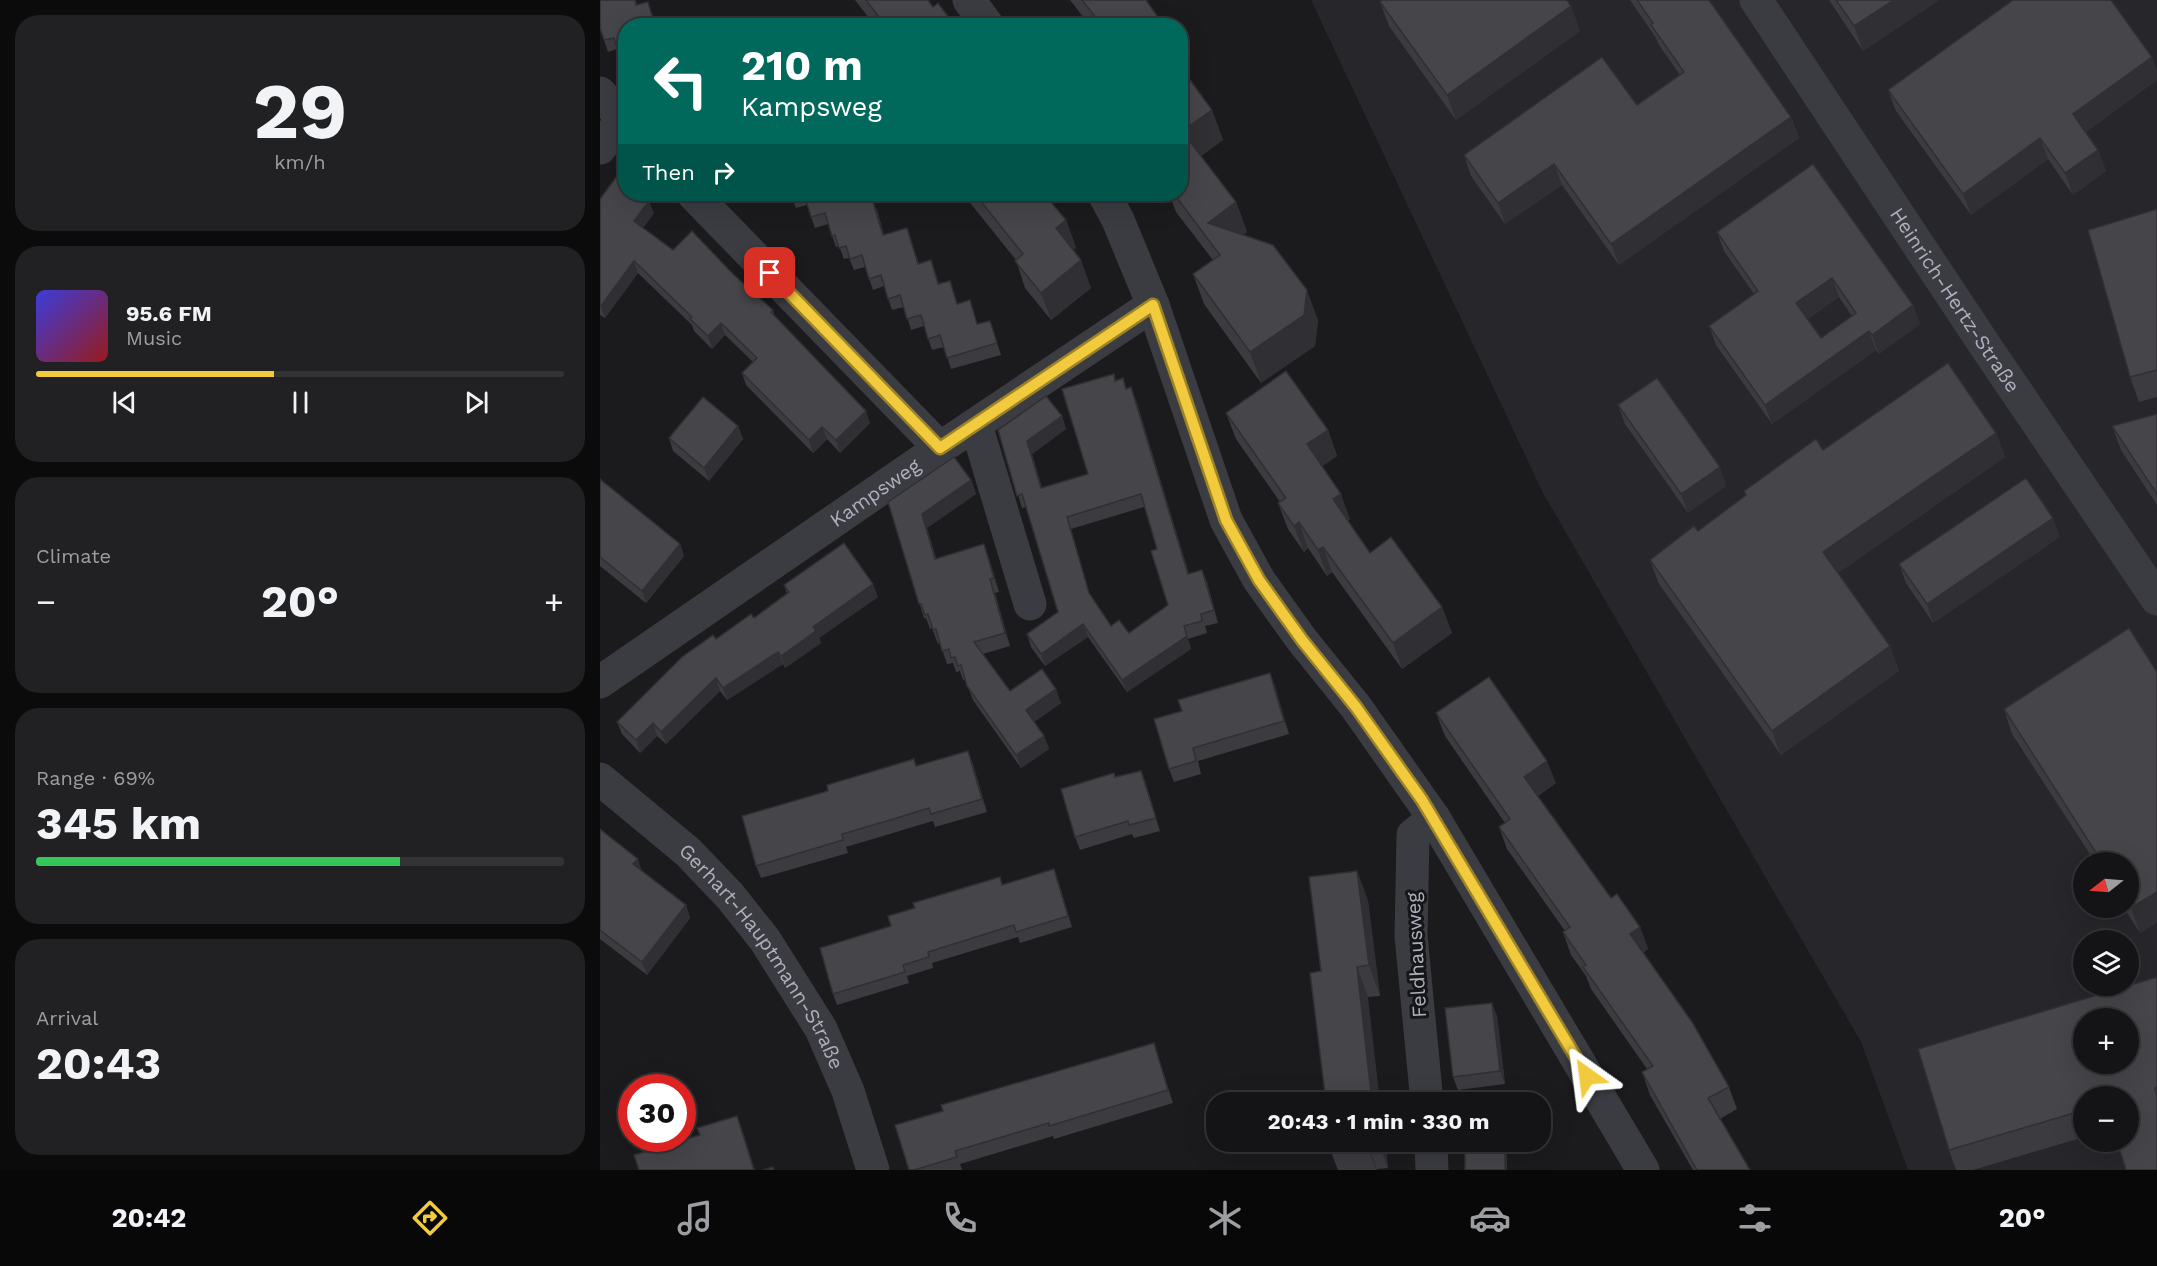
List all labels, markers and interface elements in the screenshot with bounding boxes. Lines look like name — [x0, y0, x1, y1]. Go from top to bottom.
text: 210 m — [741, 41, 863, 90]
icon: left — [642, 42, 720, 120]
text: 29 — [253, 65, 347, 157]
text: Kampsweg — [741, 91, 882, 123]
text: km/h — [274, 150, 326, 174]
icon: right — [707, 156, 740, 189]
text: Then — [642, 160, 695, 185]
street label: Heinrich-Hertz-Straße — [1885, 203, 2025, 397]
pin — [744, 247, 795, 298]
icon: arrive — [753, 256, 786, 289]
text: 95.6 FM — [126, 301, 212, 326]
text: Music — [126, 326, 182, 350]
icon: previous — [108, 386, 141, 419]
icon: pause — [284, 386, 317, 419]
icon: next — [460, 386, 493, 419]
street label: Kampsweg — [825, 453, 925, 532]
text: Climate — [36, 544, 111, 568]
text: 20° — [261, 575, 339, 628]
text: − — [36, 582, 56, 621]
text: + — [544, 582, 564, 621]
text: Range · 69% — [36, 766, 155, 790]
text: 345 km — [36, 797, 201, 850]
street label: Gerhart-Hauptmann-Straße — [675, 838, 849, 1073]
north arrow — [2073, 852, 2139, 918]
map controls — [2073, 852, 2139, 1152]
street label: Feldhausweg — [1401, 891, 1431, 1018]
button: layers — [2073, 930, 2139, 996]
text: Arrival — [36, 1006, 98, 1030]
button: + — [2073, 1008, 2139, 1074]
text: 20:43 — [36, 1037, 161, 1090]
position arrow — [1555, 1044, 1619, 1108]
speed limit sign: 30 — [618, 1074, 696, 1152]
button: − — [2073, 1086, 2139, 1152]
text: 20:43 · 1 min · 330 m — [1267, 1109, 1490, 1134]
icon: directions — [409, 1197, 451, 1239]
icon: music — [674, 1197, 716, 1239]
icon: phone — [939, 1197, 981, 1239]
icon: climate — [1204, 1197, 1246, 1239]
icon: car — [1469, 1197, 1511, 1239]
icon: filters — [1734, 1197, 1776, 1239]
text: 20:42 — [111, 1202, 186, 1234]
text: 20° — [1999, 1202, 2046, 1234]

